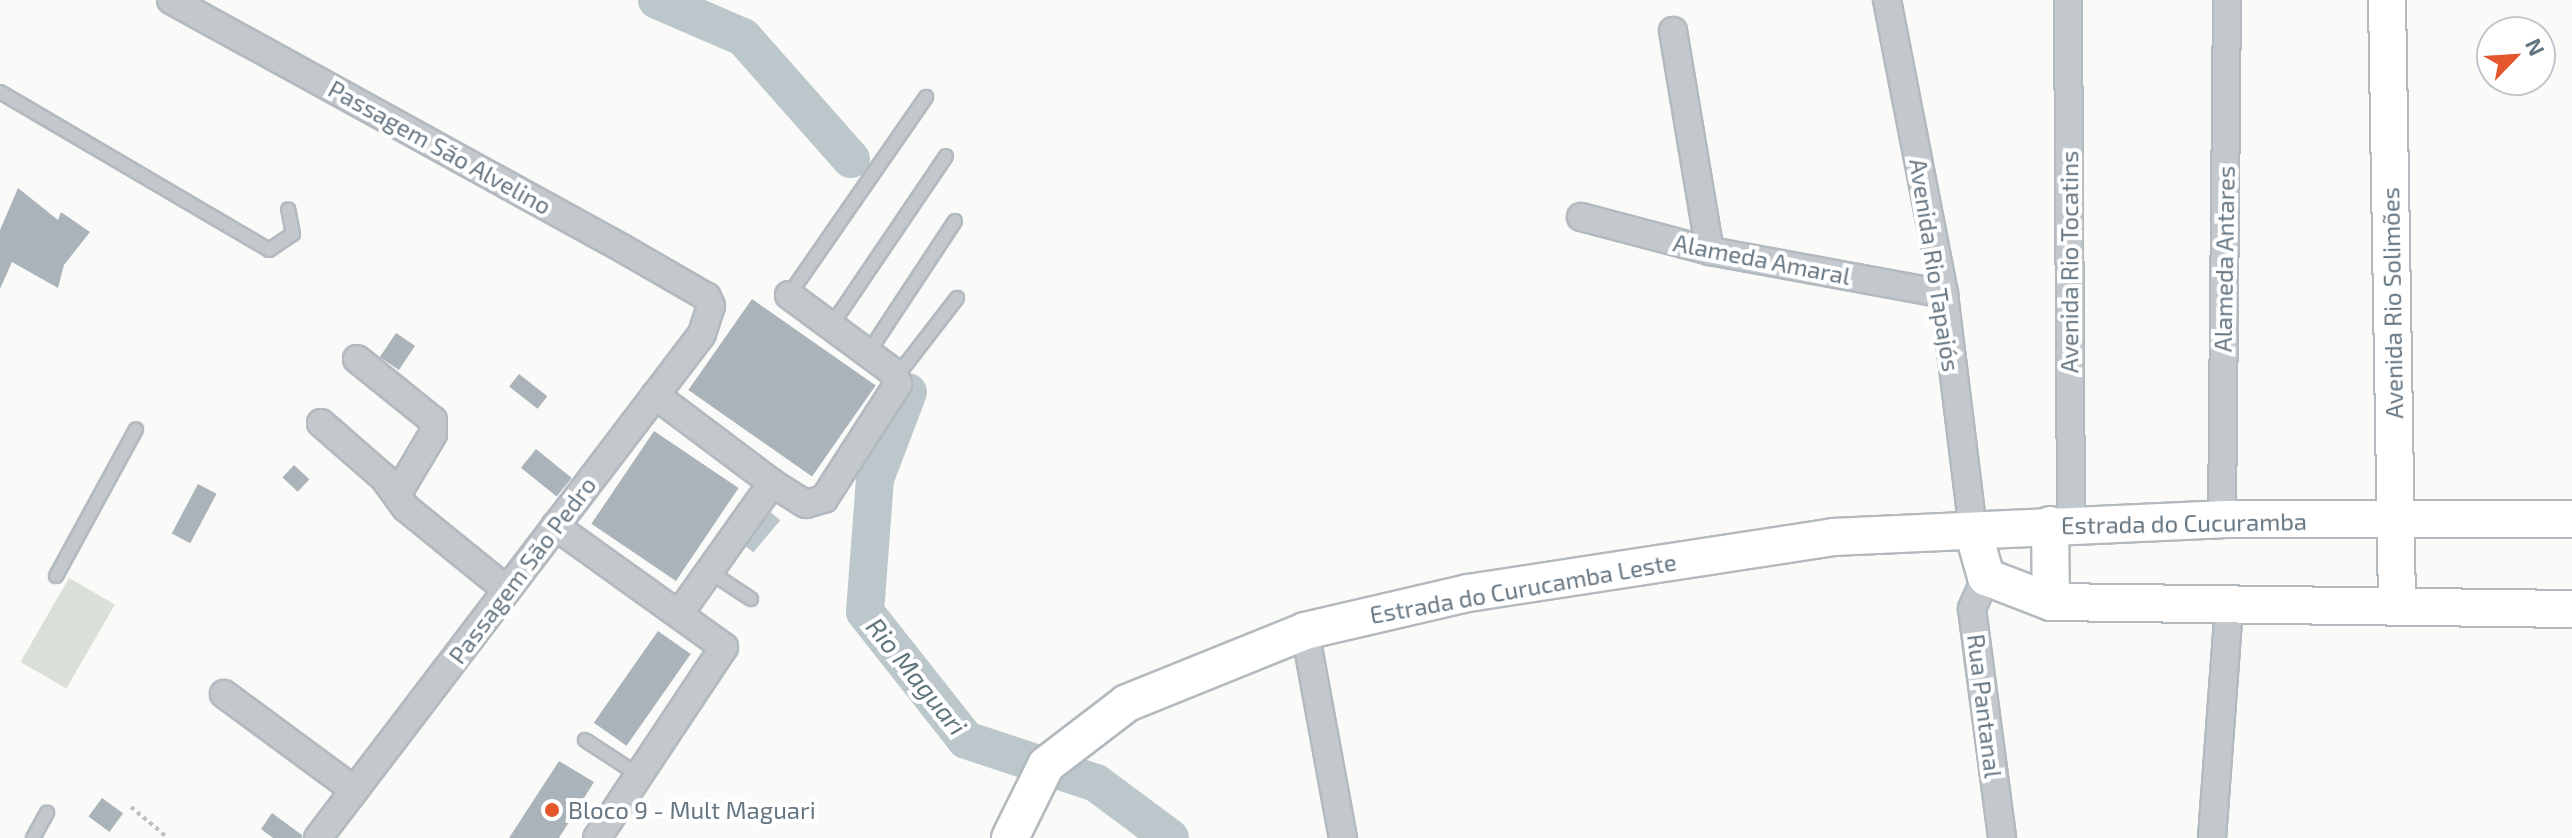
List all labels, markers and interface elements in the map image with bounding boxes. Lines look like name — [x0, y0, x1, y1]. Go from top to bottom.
north arrow — [2476, 16, 2556, 96]
text: N — [2521, 34, 2551, 59]
street label: Passagem São Alvelino — [323, 74, 557, 220]
street label: Avenida Rio Tocatins — [2055, 151, 2083, 373]
street label: Avenida Rio Tapajós — [1904, 156, 1966, 374]
street label: Alameda Antares — [2208, 165, 2240, 353]
street label: Avenida Rio Solimões — [2376, 187, 2408, 419]
street label: Alameda Amaral — [1671, 228, 1853, 290]
street label: Passagem São Pedro — [442, 471, 602, 669]
street label: Estrada do Cucuramba — [2061, 506, 2307, 540]
street label: Estrada do Curucamba Leste — [1367, 547, 1679, 629]
water label: Rio Maguari — [860, 611, 974, 741]
street label: Rua Pantanal — [1962, 632, 2008, 780]
place label: Bloco 9 - Mult Maguari — [568, 796, 816, 824]
marker: Bloco 9 - Mult Maguari — [543, 801, 561, 819]

